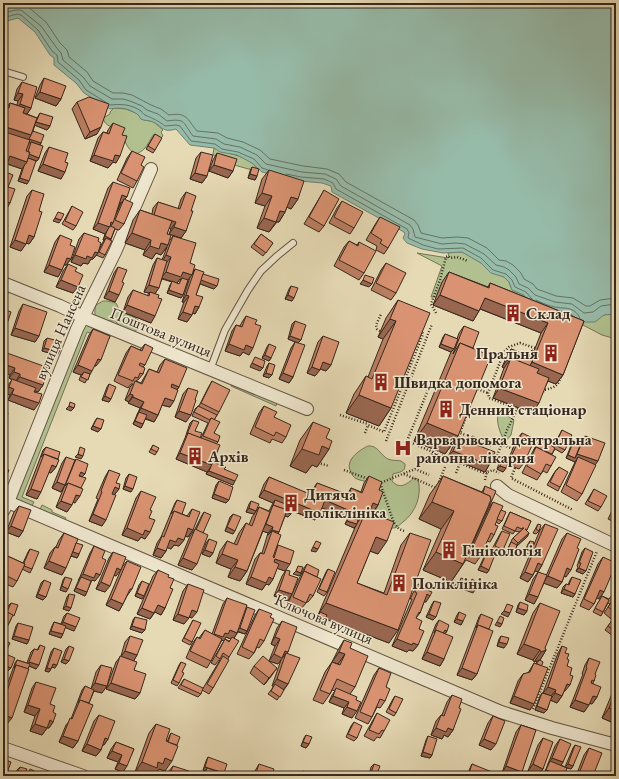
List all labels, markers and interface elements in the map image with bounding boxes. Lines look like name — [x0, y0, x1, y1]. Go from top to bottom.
street label: вулиця Нансена — [30, 280, 91, 383]
street label: Поштова вулиця — [107, 302, 215, 362]
building icon: Склад — [503, 303, 523, 323]
place label: Склад — [526, 303, 571, 324]
place label: Пральня — [476, 343, 538, 364]
building icon: Пральня — [541, 343, 561, 363]
building icon: Швидка допомога — [371, 372, 391, 392]
place label: Швидка допомога — [394, 372, 523, 393]
building icon: Денний стаціонар — [436, 399, 456, 419]
place label: Денний стаціонар — [459, 399, 586, 420]
place label: Варварівська центральна районна лікарня — [416, 429, 593, 468]
hospital icon: Варварівська центральна районна лікарня — [393, 438, 413, 458]
building icon: Архів — [185, 446, 205, 466]
place label: Архів — [207, 446, 249, 467]
place label: Дитяча поліклініка — [304, 484, 387, 523]
building icon: Дитяча поліклініка — [281, 493, 301, 513]
building icon: Гінікологія — [439, 540, 459, 560]
place label: Гінікологія — [462, 540, 542, 561]
building icon: Поліклініка — [389, 573, 409, 593]
place label: Поліклініка — [412, 573, 499, 594]
street label: Ключова вулиця — [272, 589, 376, 649]

